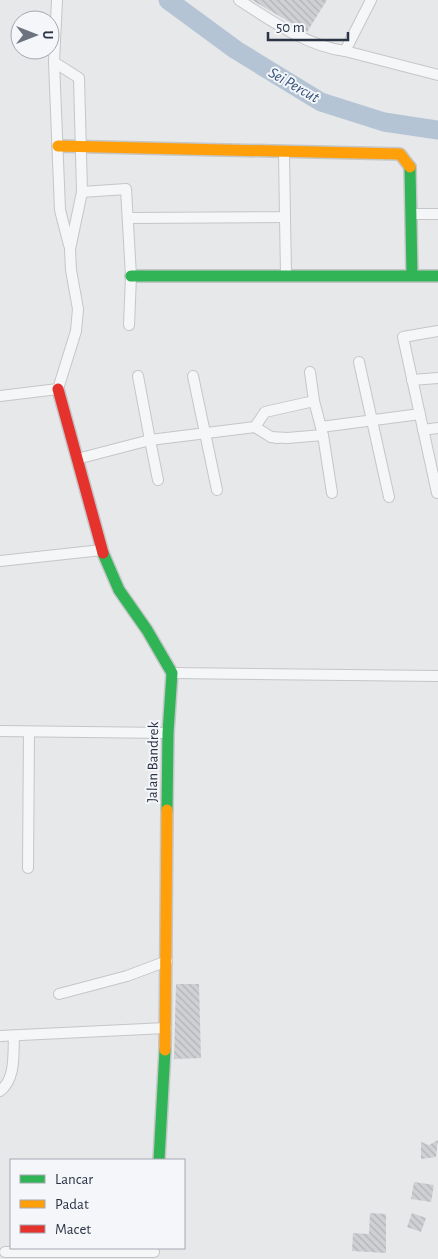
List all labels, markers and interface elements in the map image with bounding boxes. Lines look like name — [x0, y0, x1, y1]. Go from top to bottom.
north arrow — [10, 10, 60, 60]
scale bar — [268, 10, 348, 42]
text: 50 m — [276, 20, 305, 35]
text: U — [40, 31, 54, 40]
water label: Sei Percut — [266, 64, 323, 106]
street label: Jalan Bandrek — [145, 721, 161, 803]
legend — [10, 1159, 185, 1249]
text: Lancar — [55, 1172, 93, 1187]
text: Padat — [55, 1197, 89, 1212]
text: Macet — [55, 1222, 91, 1237]

